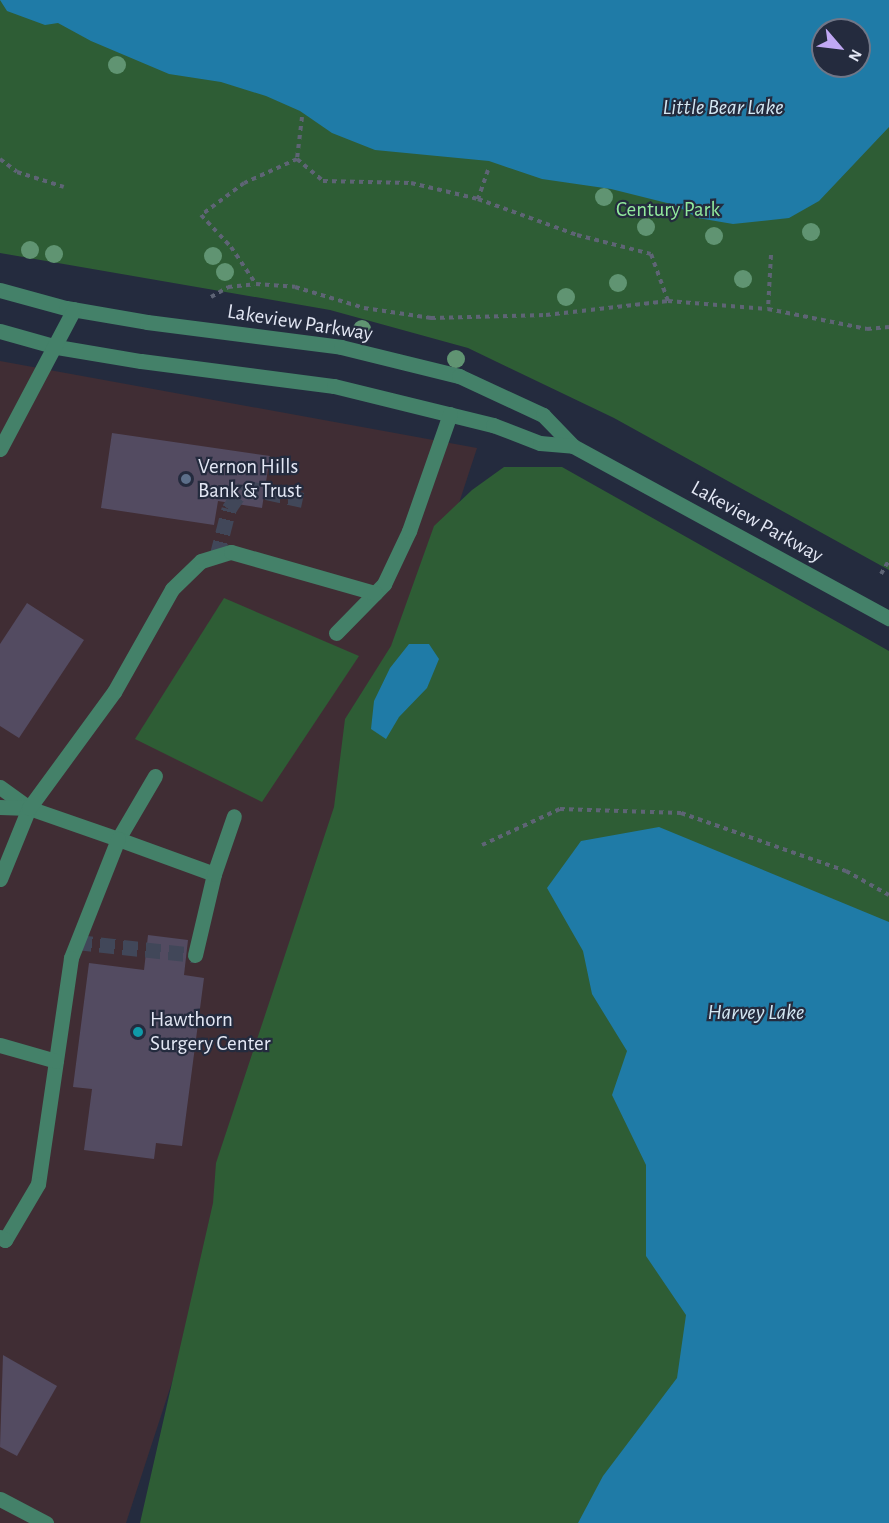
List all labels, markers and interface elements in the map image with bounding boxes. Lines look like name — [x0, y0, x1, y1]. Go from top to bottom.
north arrow — [811, 18, 871, 78]
text: N — [845, 47, 865, 64]
water label: Little Bear Lake — [662, 95, 784, 121]
park label: Century Park — [616, 197, 720, 223]
street label: Lakeview Parkway — [225, 299, 375, 347]
place label: Vernon Hills Bank & Trust — [198, 454, 302, 504]
marker: Vernon Hills Bank & Trust — [179, 472, 193, 486]
street label: Lakeview Parkway — [687, 475, 827, 569]
water label: Harvey Lake — [708, 1000, 804, 1026]
place label: Hawthorn Surgery Center — [150, 1007, 270, 1057]
marker: Hawthorn Surgery Center — [131, 1025, 145, 1039]

